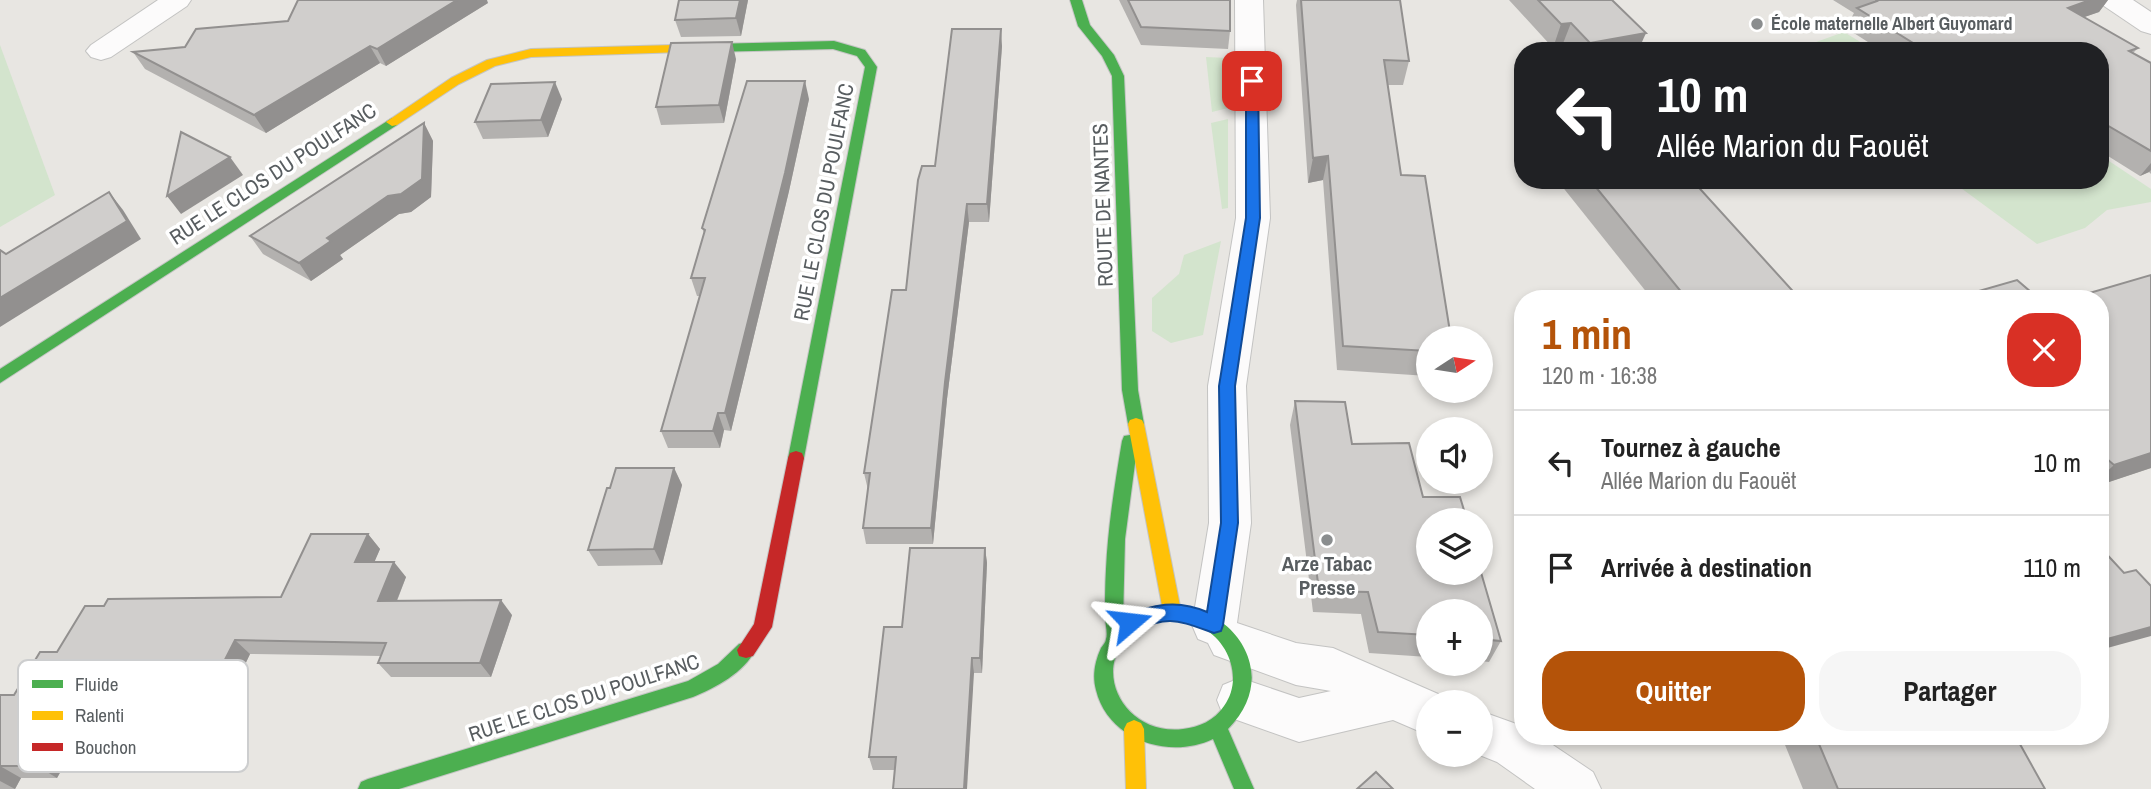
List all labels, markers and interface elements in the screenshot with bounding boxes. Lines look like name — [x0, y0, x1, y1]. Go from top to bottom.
place label: École maternelle Albert Guyomard — [1771, 11, 2012, 36]
marker: École maternelle Albert Guyomard — [1749, 16, 1765, 32]
pin — [1222, 51, 1282, 111]
text: 10 m — [1657, 61, 1749, 127]
icon: arrive — [1233, 62, 1271, 100]
icon: left — [1542, 70, 1633, 161]
street label: RUE LE CLOS DU POULFANC — [786, 81, 861, 323]
street label: RUE LE CLOS DU POULFANC — [164, 96, 382, 251]
street label: ROUTE DE NANTES — [1085, 123, 1120, 287]
text: Allée Marion du Faouët — [1657, 124, 1929, 167]
text: 1 min — [1542, 306, 1632, 362]
button: close — [2007, 313, 2081, 387]
north arrow — [1416, 326, 1493, 402]
map controls — [1416, 326, 1493, 767]
text: 120 m · 16:38 — [1542, 360, 1657, 391]
button: sound — [1416, 417, 1493, 494]
text: Tournez à gauche — [1601, 430, 1781, 465]
icon: left — [1542, 444, 1580, 482]
text: 10 m — [2034, 445, 2081, 480]
text: Allée Marion du Faouët — [1601, 465, 1796, 496]
button: layers — [1416, 508, 1493, 585]
marker: Arze Tabac Presse — [1319, 532, 1335, 548]
place label: Arze Tabac Presse — [1282, 549, 1372, 602]
icon: arrive — [1542, 549, 1580, 587]
text: Arrivée à destination — [1601, 550, 1812, 585]
text: 110 m — [2023, 550, 2081, 585]
position arrow — [1093, 585, 1167, 659]
button: + — [1416, 599, 1493, 676]
street label: RUE LE CLOS DU POULFANC — [465, 646, 703, 749]
button: Quitter — [1542, 651, 1805, 731]
button: Partager — [1819, 651, 2081, 731]
legend — [18, 660, 248, 772]
text: Fluide — [75, 671, 118, 697]
button: − — [1416, 690, 1493, 767]
text: Ralenti — [75, 702, 124, 728]
text: Bouchon — [75, 734, 137, 760]

